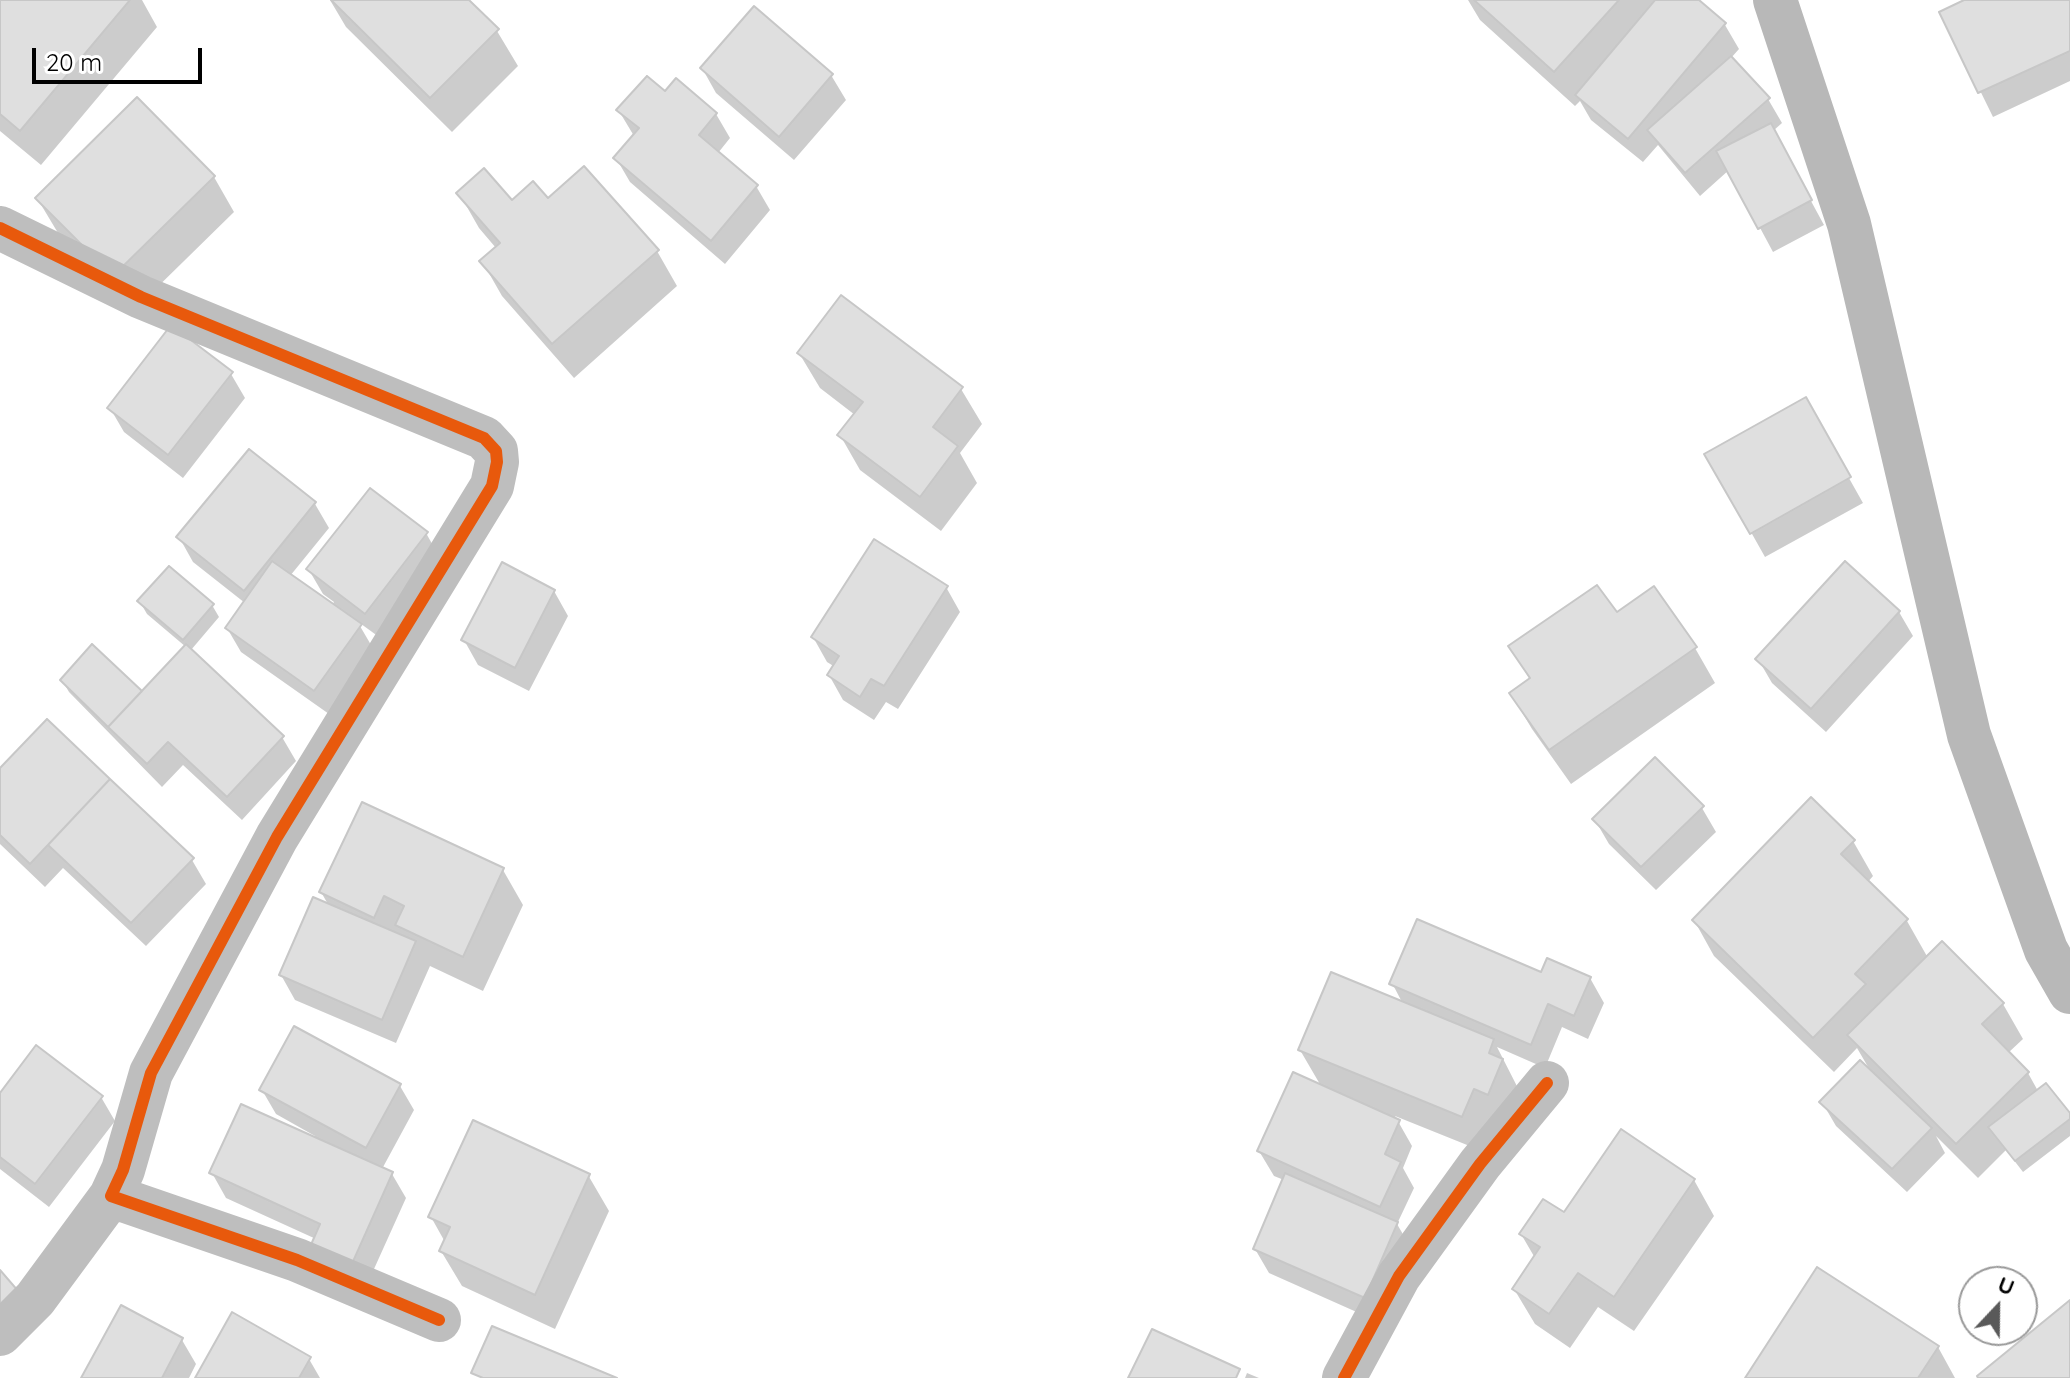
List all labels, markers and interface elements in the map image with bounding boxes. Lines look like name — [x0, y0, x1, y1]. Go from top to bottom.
scale bar — [36, 32, 206, 82]
text: 20 m — [46, 47, 102, 77]
north arrow — [1958, 1266, 2038, 1346]
text: U — [1994, 1270, 2019, 1301]

